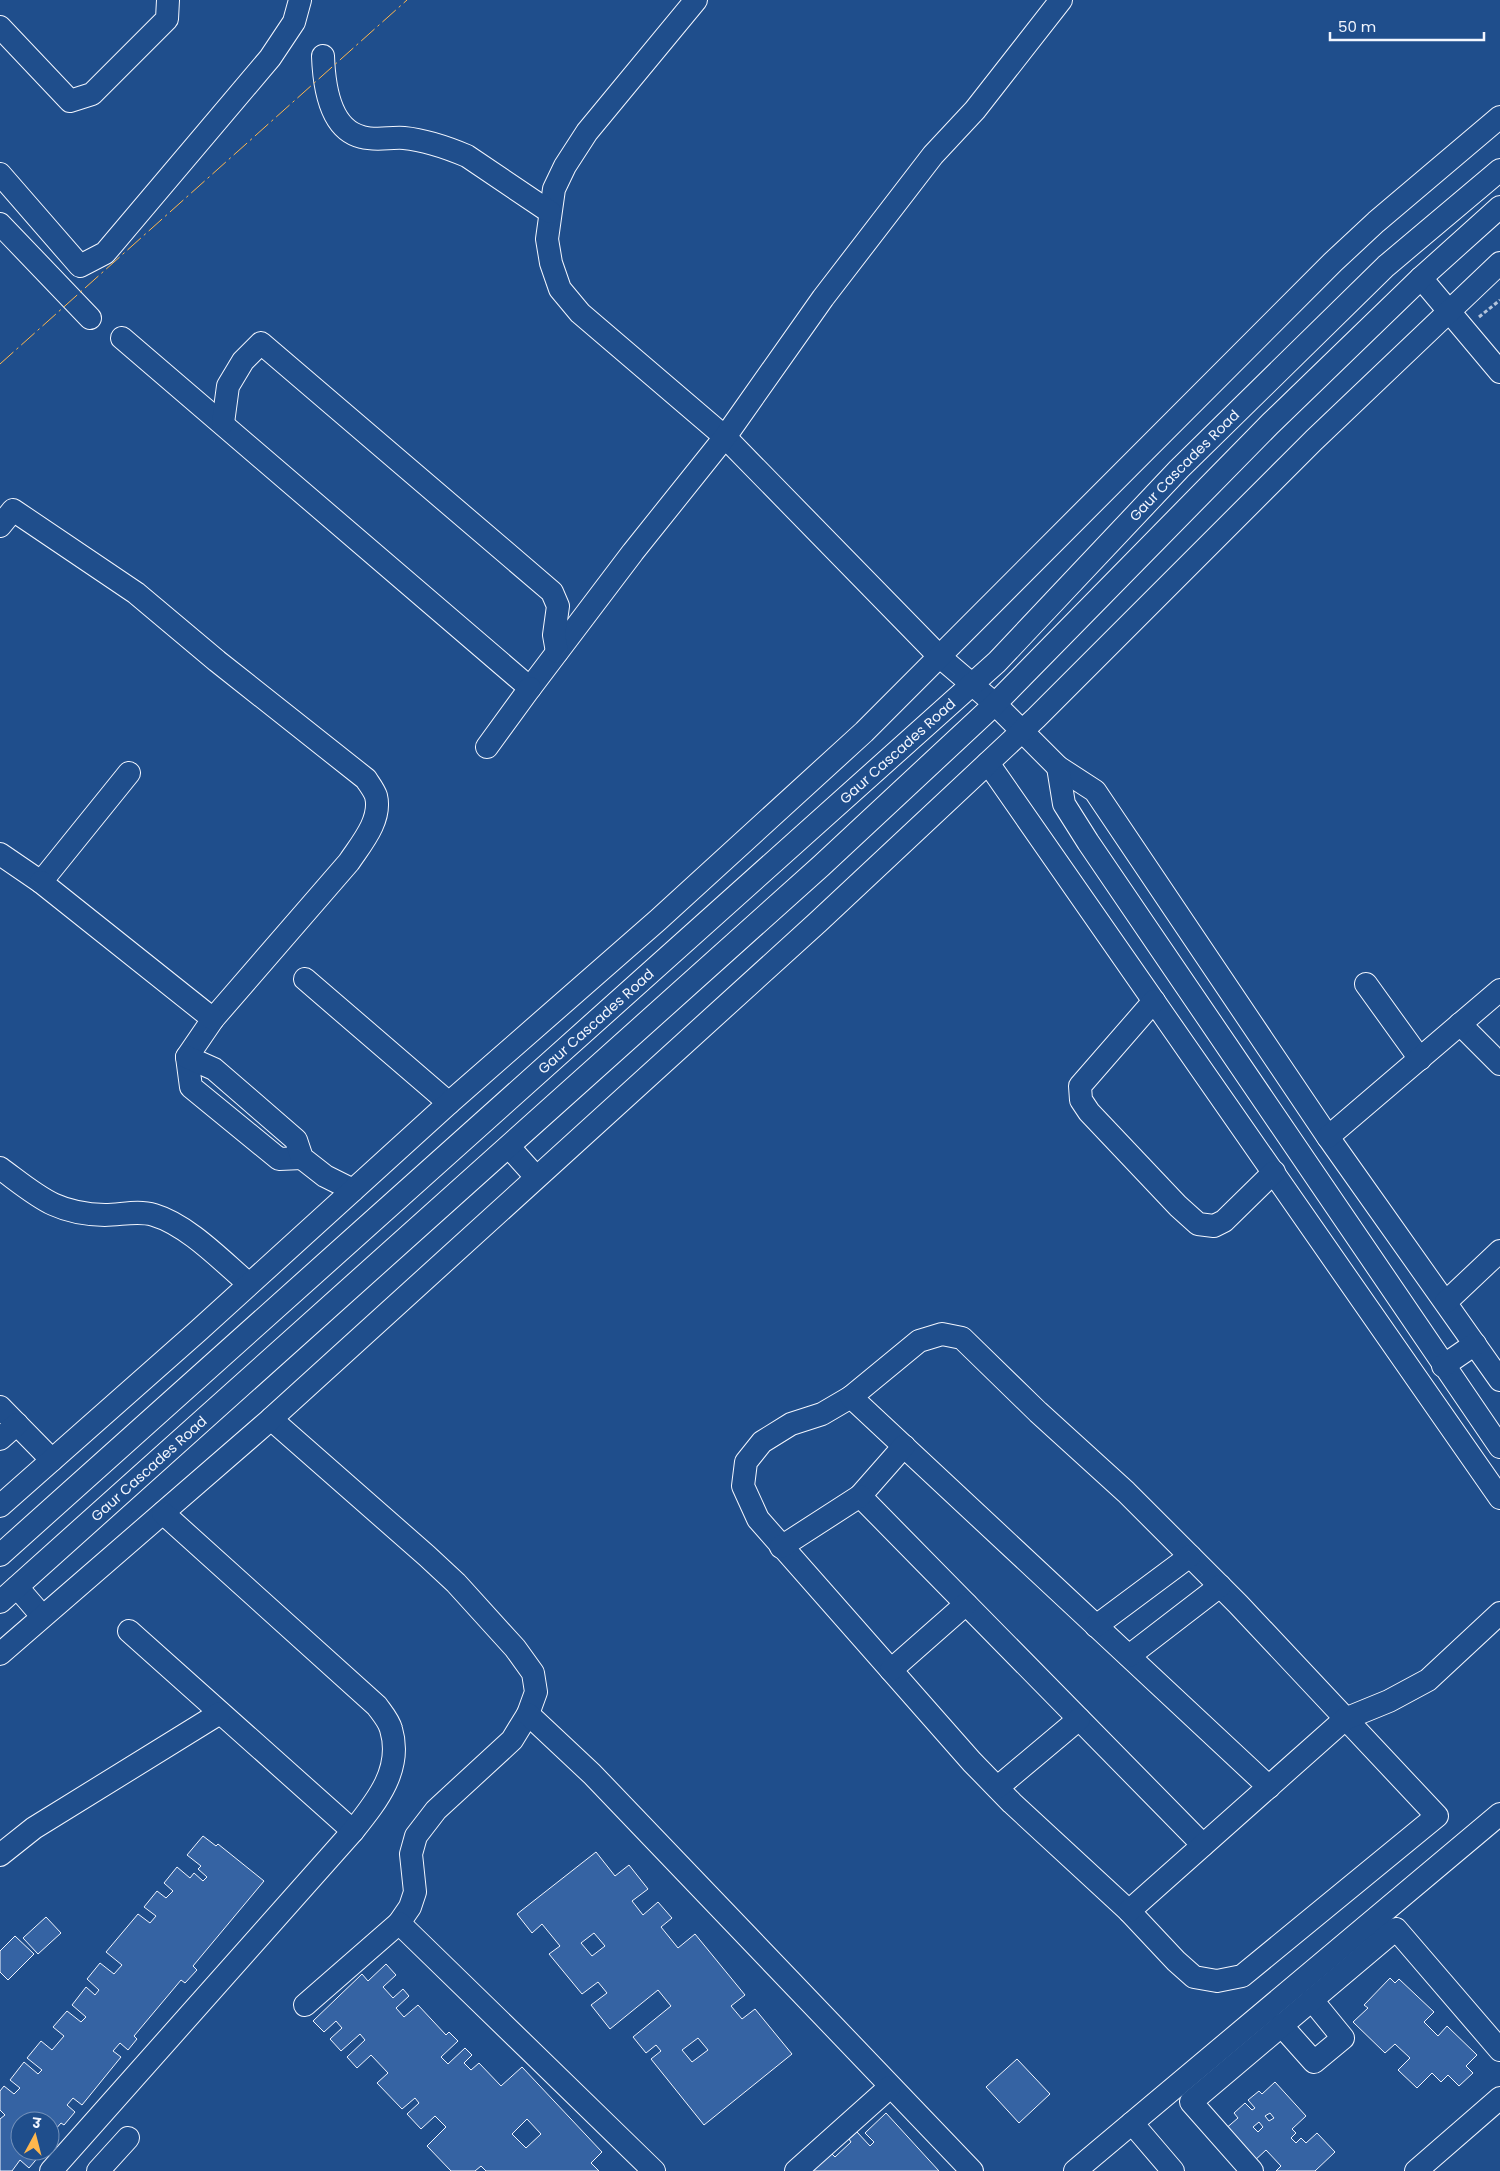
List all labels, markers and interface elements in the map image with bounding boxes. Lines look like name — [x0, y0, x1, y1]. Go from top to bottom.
scale bar — [1330, 10, 1484, 42]
text: 50 m — [1338, 16, 1376, 37]
street label: Gaur Cascades Road — [1125, 405, 1244, 526]
street label: Gaur Cascades Road — [835, 694, 960, 808]
street label: Gaur Cascades Road — [534, 964, 658, 1079]
street label: Gaur Cascades Road — [87, 1411, 211, 1526]
north arrow — [10, 2111, 60, 2161]
text: उ — [30, 2113, 43, 2134]

